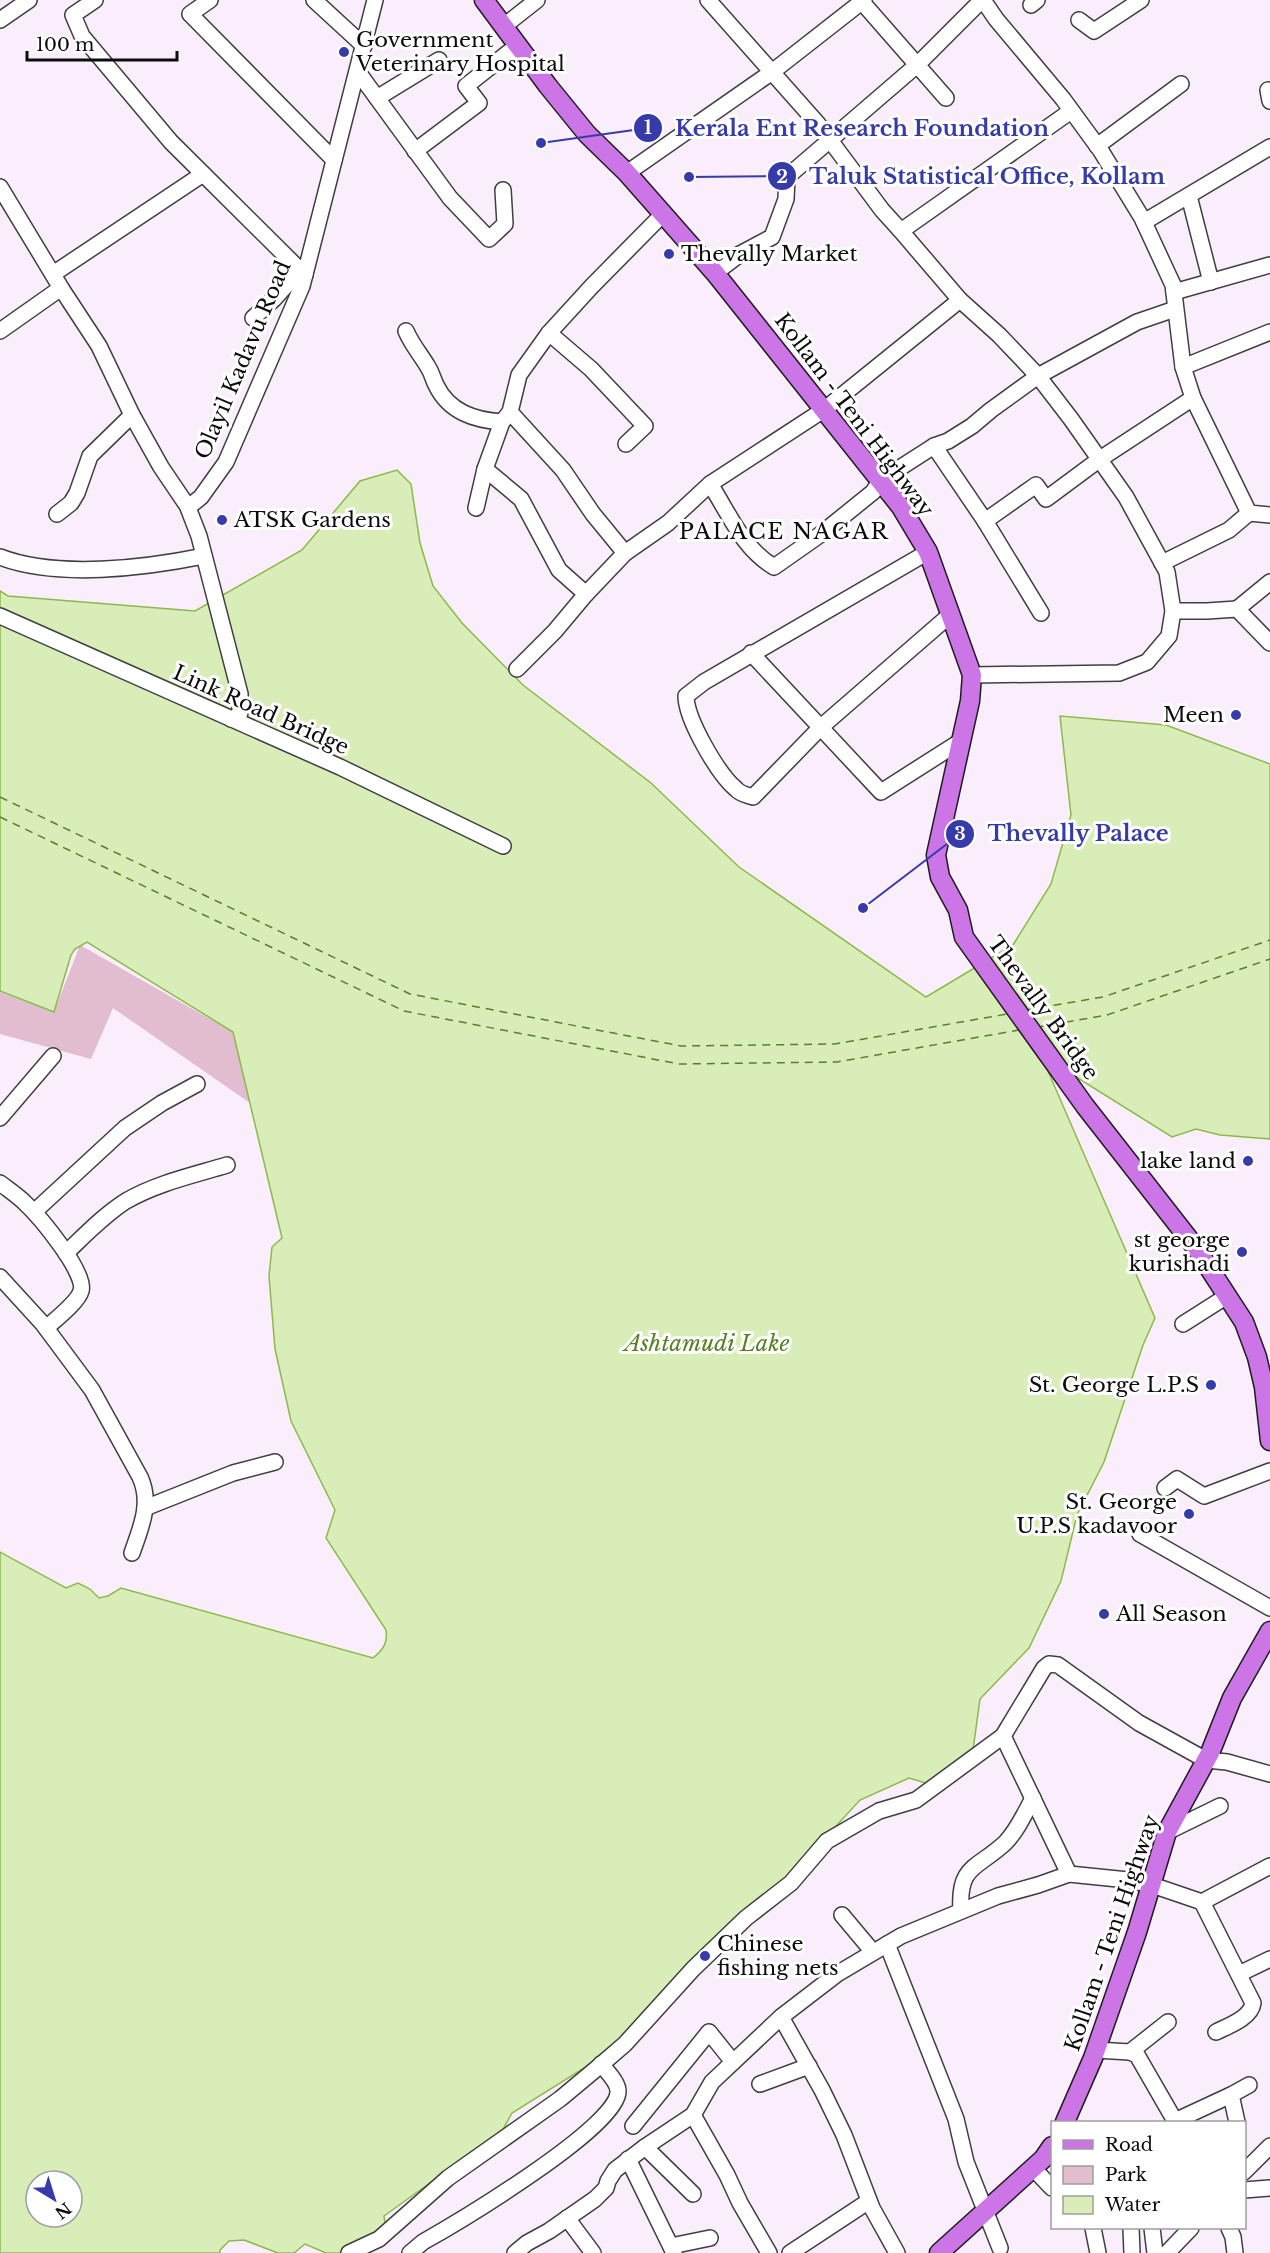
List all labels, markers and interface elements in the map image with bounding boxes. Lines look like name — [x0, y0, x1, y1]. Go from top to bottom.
scale bar — [27, 24, 177, 62]
place label: Government Veterinary Hospital — [355, 27, 565, 77]
text: 100 m — [36, 34, 94, 56]
marker: Government Veterinary Hospital — [337, 45, 351, 59]
callout: Kerala Ent Research Foundation — [633, 108, 1061, 148]
text: Kerala Ent Research Foundation — [675, 115, 1049, 142]
text: 1 — [644, 117, 652, 139]
callout: Taluk Statistical Office, Kollam — [767, 156, 1178, 196]
text: Taluk Statistical Office, Kollam — [809, 163, 1165, 190]
text: 2 — [776, 166, 788, 188]
place label: Thevally Market — [681, 241, 857, 267]
marker: Thevally Market — [662, 247, 676, 261]
street label: Olayil Kadavu Road — [189, 257, 297, 463]
street label: Kollam - Teni Highway — [769, 308, 939, 522]
place label: ATSK Gardens — [233, 507, 391, 533]
marker: ATSK Gardens — [215, 513, 229, 527]
district label: PALACE NAGAR — [679, 518, 889, 545]
street label: Link Road Bridge — [169, 660, 353, 760]
place label: Meen — [1163, 702, 1224, 728]
marker: Meen — [1229, 708, 1243, 722]
callout: Thevally Palace — [945, 814, 1181, 854]
text: Thevally Palace — [987, 820, 1169, 847]
text: 3 — [954, 823, 966, 845]
street label: Thevally Bridge — [982, 931, 1104, 1085]
place label: lake land — [1140, 1148, 1236, 1174]
marker: lake land — [1241, 1154, 1255, 1168]
place label: st george kurishadi — [1129, 1227, 1230, 1277]
marker: st george kurishadi — [1235, 1245, 1249, 1259]
water label: Ashtamudi Lake — [621, 1330, 790, 1357]
place label: St. George L.P.S — [1029, 1372, 1199, 1398]
marker: St. George L.P.S — [1204, 1378, 1218, 1392]
place label: St. George U.P.S kadavoor — [1016, 1489, 1177, 1539]
marker: St. George U.P.S kadavoor — [1182, 1507, 1196, 1521]
place label: All Season — [1115, 1601, 1227, 1627]
marker: All Season — [1097, 1607, 1111, 1621]
street label: Kollam - Teni Highway — [1059, 1811, 1165, 2055]
place label: Chinese fishing nets — [717, 1931, 839, 1981]
marker: Chinese fishing nets — [698, 1949, 712, 1963]
legend — [1051, 2121, 1246, 2229]
text: Road — [1105, 2134, 1153, 2156]
text: Park — [1105, 2164, 1147, 2186]
north arrow — [24, 2169, 84, 2229]
text: Water — [1104, 2194, 1161, 2216]
text: N — [51, 2198, 75, 2223]

